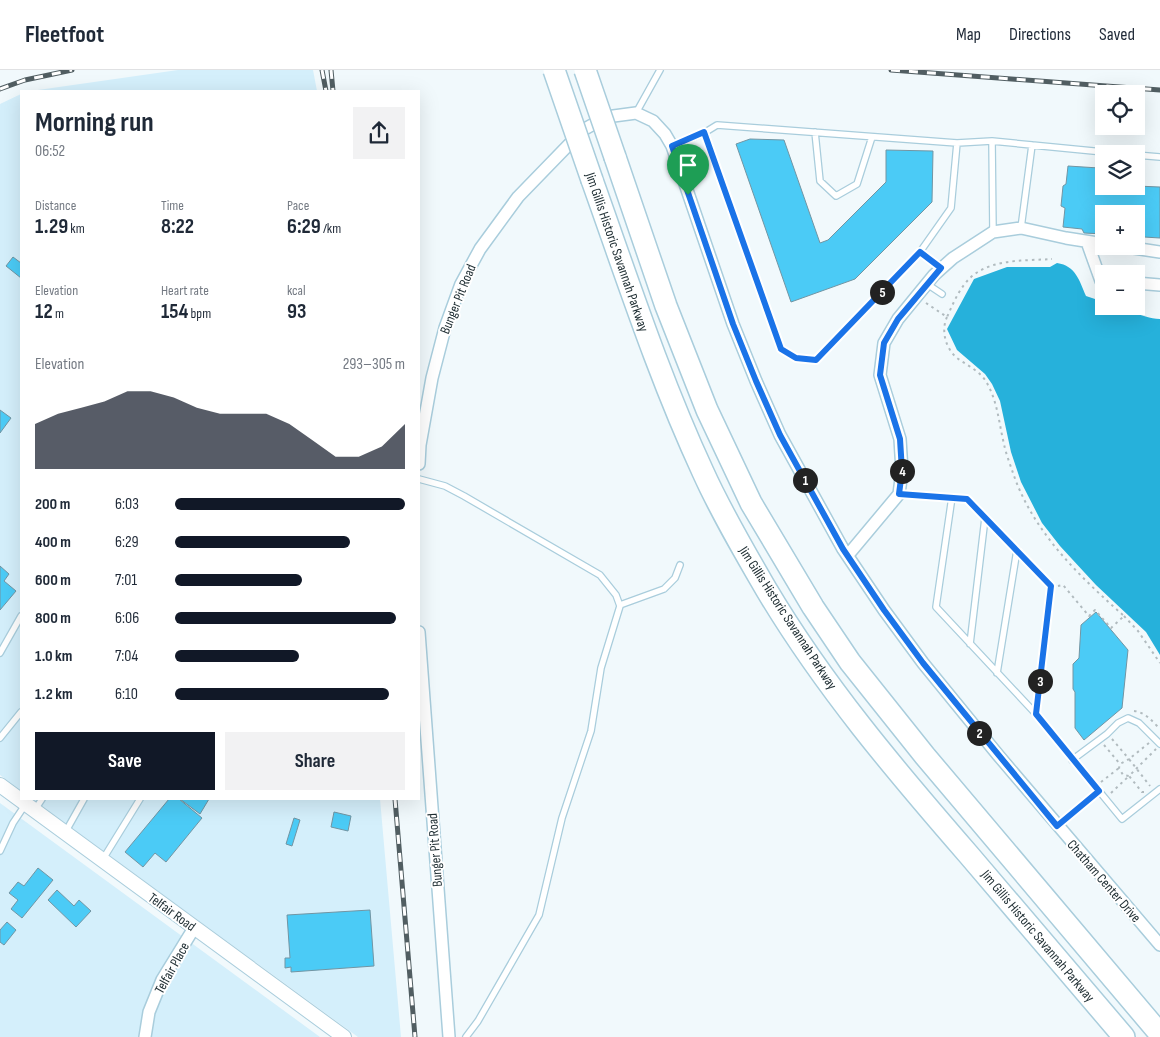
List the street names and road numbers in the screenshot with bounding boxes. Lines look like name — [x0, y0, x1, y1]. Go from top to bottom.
street label: Jim Gillis Historic Savannah Parkway — [581, 169, 652, 334]
street label: Bunger Pit Road — [436, 261, 480, 336]
street label: Jim Gillis Historic Savannah Parkway — [735, 542, 841, 693]
street label: Bunger Pit Road — [424, 812, 446, 887]
street label: Chatham Center Drive — [1064, 836, 1144, 926]
street label: Jim Gillis Historic Savannah Parkway — [977, 866, 1099, 1006]
street label: Telfair Road — [145, 889, 199, 935]
street label: Telfair Place — [151, 939, 193, 997]

